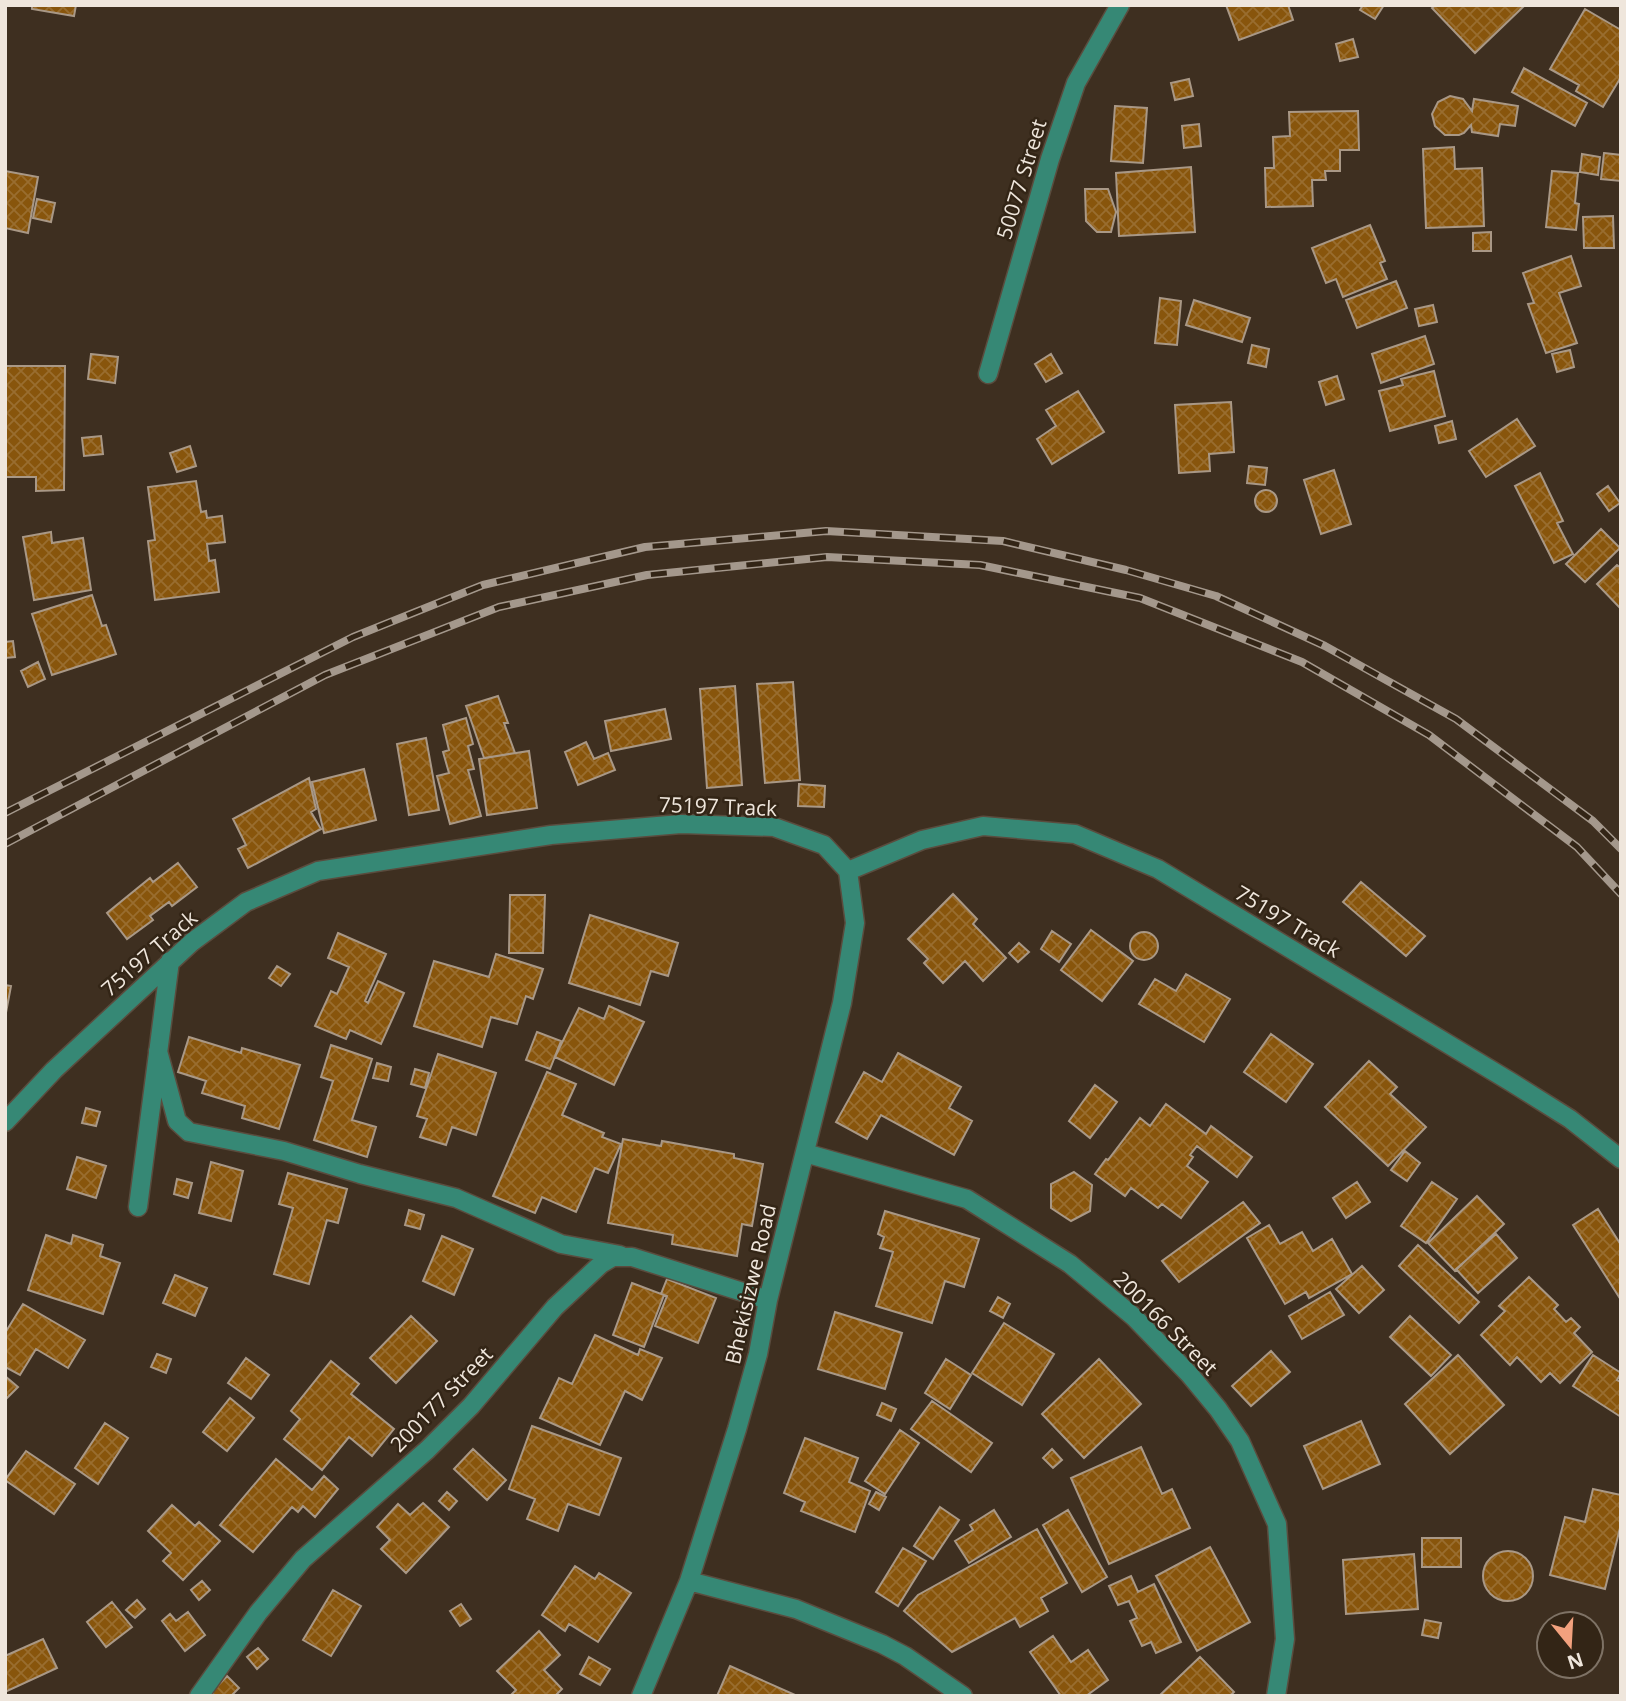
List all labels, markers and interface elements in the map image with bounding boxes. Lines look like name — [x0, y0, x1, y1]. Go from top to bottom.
street label: 50077 Street — [989, 116, 1053, 242]
street label: 75197 Track — [658, 790, 778, 822]
street label: 75197 Track — [1230, 879, 1346, 963]
street label: 75197 Track — [95, 904, 203, 1002]
street label: Bhekisizwe Road — [718, 1201, 782, 1367]
street label: 200166 Street — [1108, 1265, 1224, 1381]
street label: 200177 Street — [384, 1340, 498, 1458]
north arrow — [1535, 1610, 1605, 1680]
text: N — [1564, 1646, 1587, 1676]

